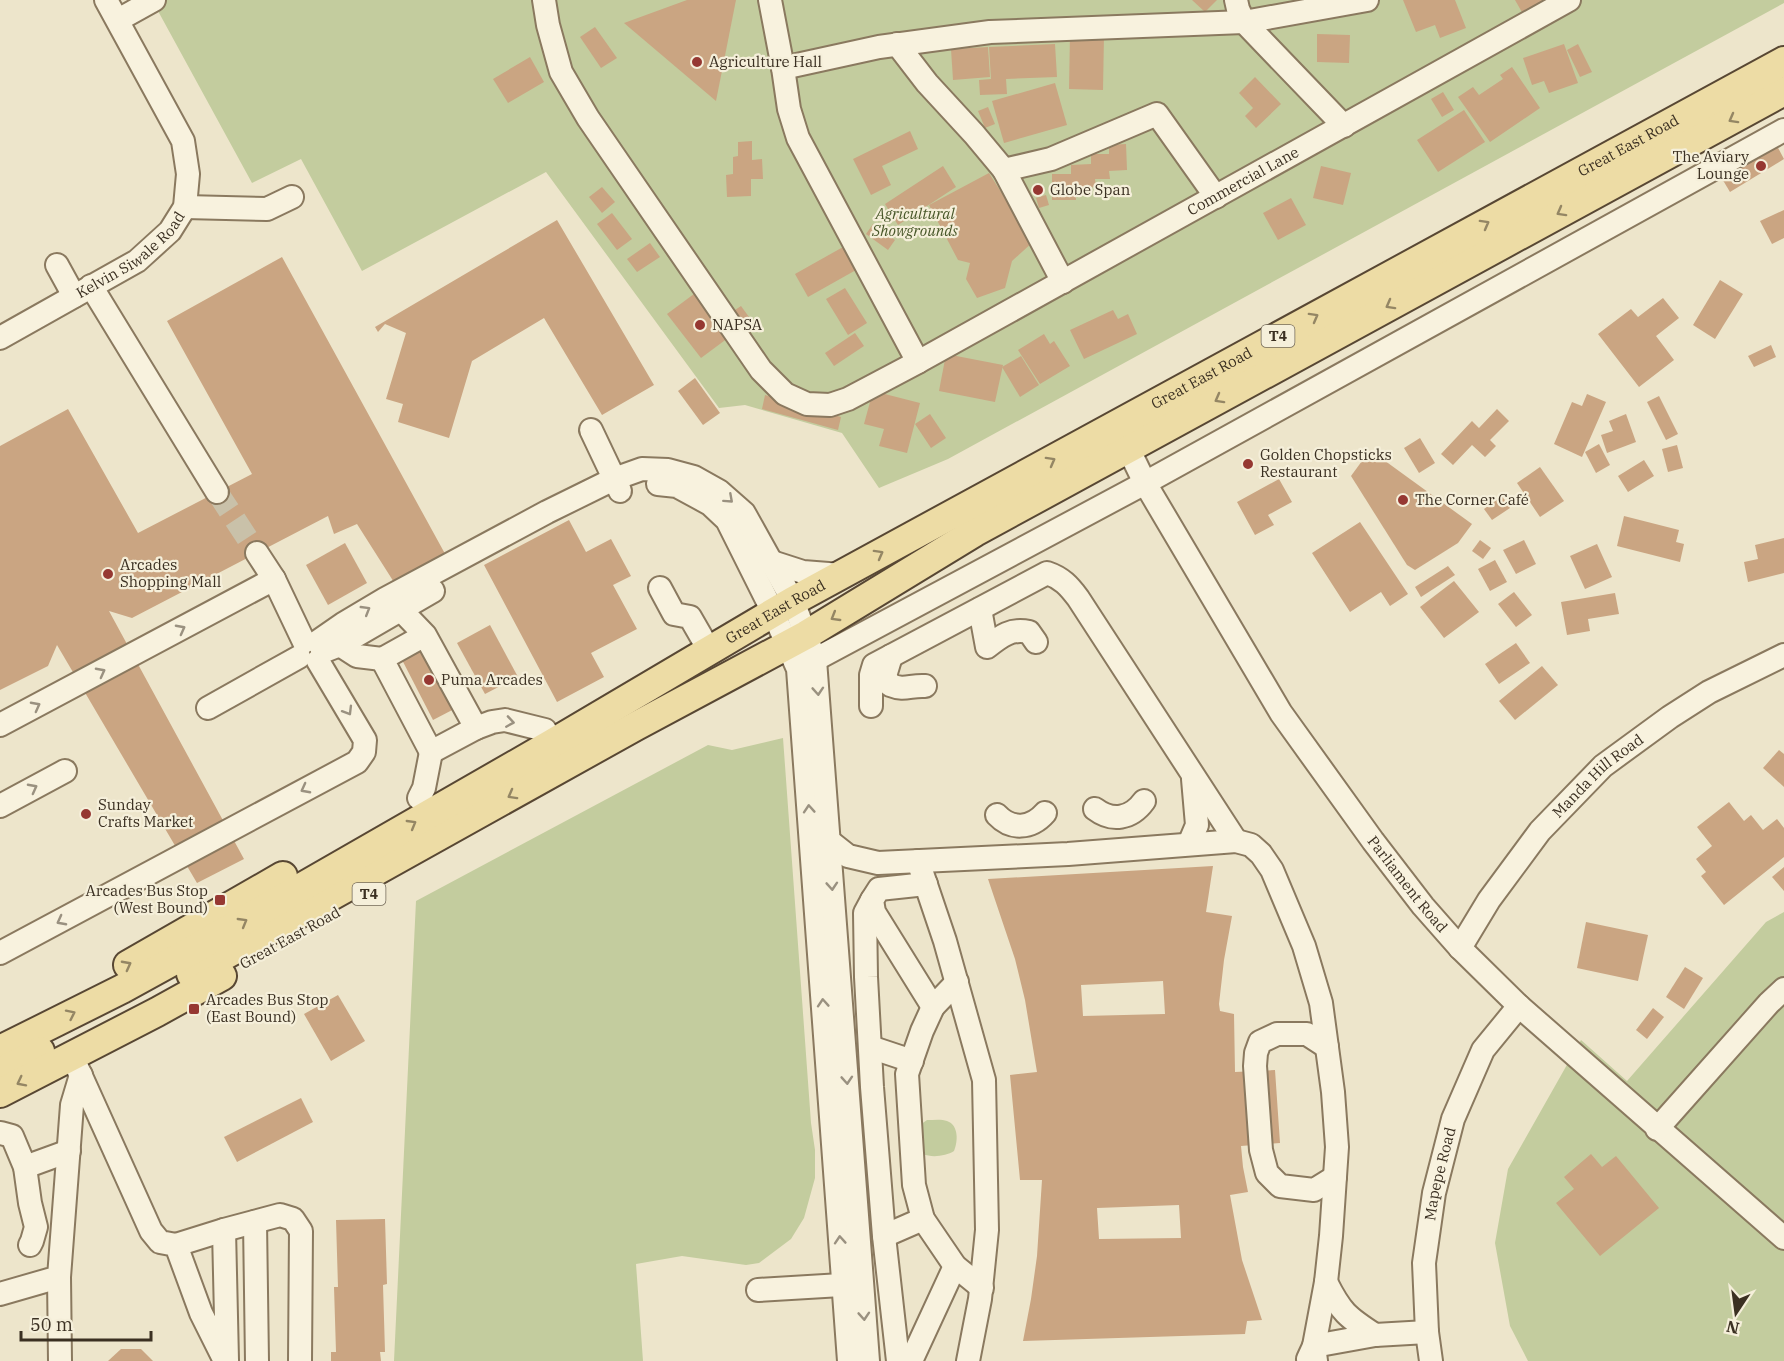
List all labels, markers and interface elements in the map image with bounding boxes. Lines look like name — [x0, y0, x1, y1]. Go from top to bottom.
place label: Agriculture Hall — [709, 52, 822, 71]
marker: Agriculture Hall — [690, 55, 704, 69]
street label: Great East Road — [1574, 110, 1682, 180]
one-way arrow — [1728, 112, 1739, 123]
street label: Commercial Lane — [1184, 142, 1302, 219]
place label: The Aviary Lounge — [1672, 147, 1749, 183]
marker: The Aviary Lounge — [1754, 159, 1768, 173]
place label: Globe Span — [1050, 180, 1131, 199]
marker: Globe Span — [1031, 183, 1045, 197]
park label: Agricultural Showgrounds — [871, 204, 958, 240]
one-way arrow — [1557, 205, 1568, 216]
street label: Kelvin Siwale Road — [73, 208, 189, 302]
one-way arrow — [1479, 220, 1490, 231]
one-way arrow — [1386, 298, 1396, 309]
one-way arrow — [1308, 313, 1318, 324]
place label: NAPSA — [712, 315, 763, 334]
marker: NAPSA — [693, 318, 707, 332]
road number: T4 — [1262, 325, 1294, 347]
street label: Great East Road — [1148, 343, 1255, 413]
one-way arrow — [1215, 392, 1225, 403]
place label: Golden Chopsticks Restaurant — [1260, 445, 1392, 481]
one-way arrow — [1044, 456, 1055, 468]
marker: Golden Chopsticks Restaurant — [1241, 457, 1255, 471]
place label: The Corner Café — [1415, 490, 1529, 509]
one-way arrow — [722, 492, 733, 503]
marker: The Corner Café — [1396, 493, 1410, 507]
one-way arrow — [873, 550, 884, 561]
place label: Arcades Shopping Mall — [120, 555, 221, 591]
marker: Arcades Shopping Mall — [101, 567, 115, 581]
street label: Great East Road — [722, 575, 829, 648]
one-way arrow — [360, 606, 370, 618]
one-way arrow — [831, 609, 841, 621]
one-way arrow — [175, 625, 186, 636]
one-way arrow — [95, 668, 105, 679]
place label: Puma Arcades — [441, 670, 543, 689]
marker: Puma Arcades — [422, 673, 436, 687]
one-way arrow — [811, 687, 824, 696]
one-way arrow — [30, 702, 40, 713]
one-way arrow — [340, 705, 352, 715]
one-way arrow — [505, 716, 515, 728]
street label: Manda Hill Road — [1548, 730, 1647, 822]
one-way arrow — [301, 782, 312, 793]
one-way arrow — [26, 784, 37, 795]
one-way arrow — [508, 788, 518, 799]
place label: Sunday Crafts Market — [98, 795, 193, 831]
one-way arrow — [802, 804, 815, 813]
marker: Sunday Crafts Market — [79, 807, 93, 821]
one-way arrow — [406, 820, 416, 831]
street label: Parliament Road — [1364, 832, 1452, 936]
place label: Arcades Bus Stop (West Bound) — [85, 881, 208, 917]
one-way arrow — [826, 881, 839, 890]
road number: T4 — [352, 883, 386, 905]
marker: Arcades Bus Stop (West Bound) — [213, 893, 227, 907]
street label: Great East Road — [236, 902, 343, 973]
one-way arrow — [57, 914, 67, 925]
one-way arrow — [237, 917, 247, 929]
one-way arrow — [121, 961, 131, 972]
place label: Arcades Bus Stop (East Bound) — [206, 990, 329, 1026]
one-way arrow — [816, 999, 829, 1008]
marker: Arcades Bus Stop (East Bound) — [187, 1002, 201, 1016]
one-way arrow — [65, 1010, 76, 1022]
one-way arrow — [17, 1075, 27, 1086]
one-way arrow — [840, 1075, 853, 1085]
street label: Mapepe Road — [1420, 1125, 1460, 1222]
one-way arrow — [834, 1235, 847, 1244]
north arrow — [1706, 1283, 1766, 1343]
scale bar — [21, 1304, 152, 1342]
one-way arrow — [858, 1312, 871, 1321]
text: 50 m — [30, 1313, 73, 1336]
text: N — [1724, 1316, 1741, 1339]

